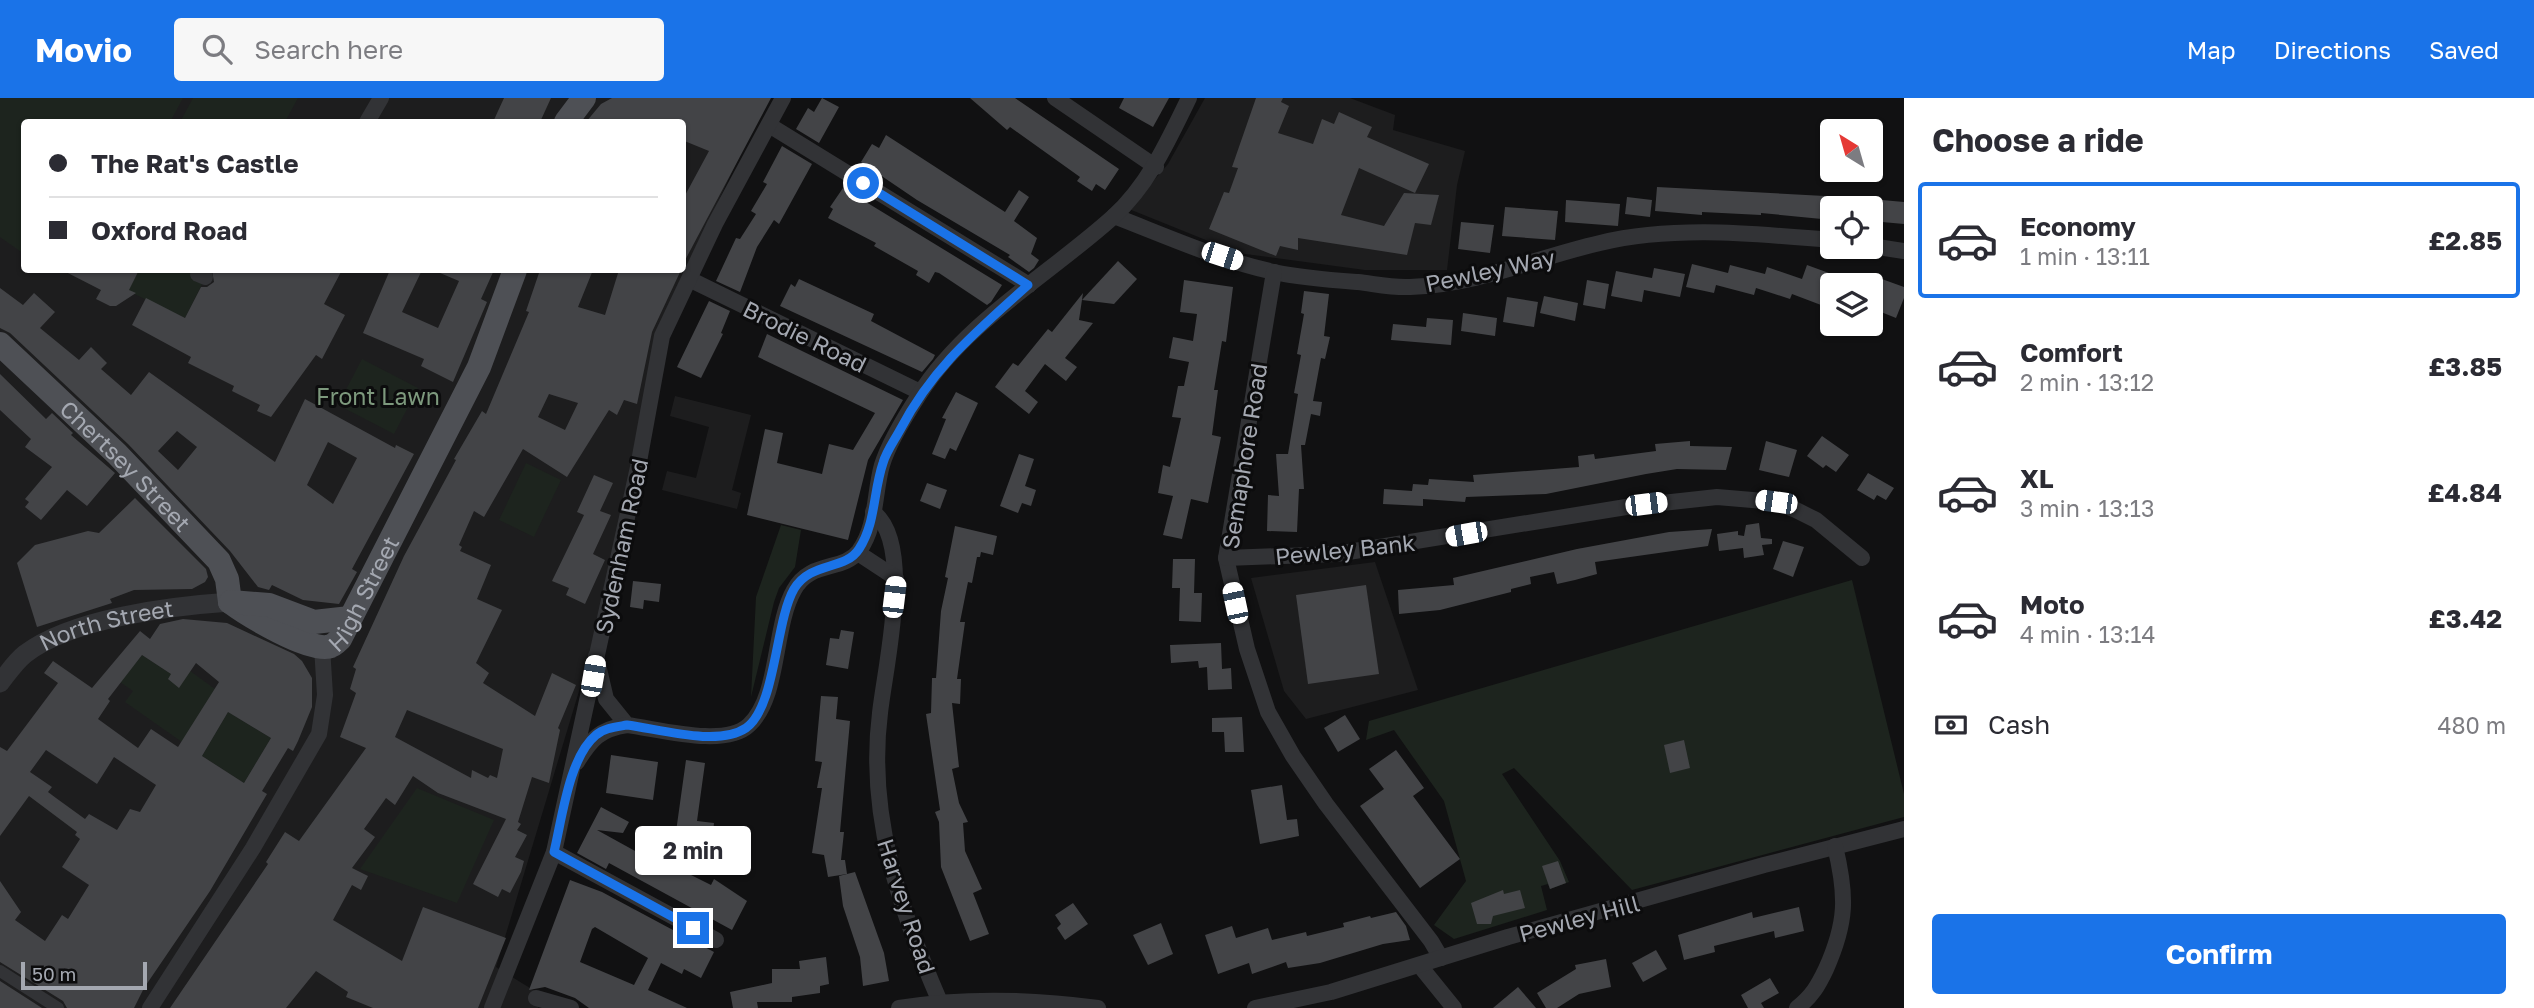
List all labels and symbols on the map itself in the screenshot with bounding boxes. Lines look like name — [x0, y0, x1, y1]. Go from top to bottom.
north arrow — [1820, 119, 1883, 182]
route start — [847, 167, 879, 199]
car — [1199, 240, 1246, 272]
street label: Pewley Way — [1423, 243, 1557, 297]
street label: Brodie Road — [739, 294, 871, 378]
street label: Semaphore Road — [1215, 361, 1273, 551]
park label: Front Lawn — [316, 382, 440, 410]
street label: Chertsey Street — [55, 394, 197, 537]
street label: Sydenham Road — [589, 456, 653, 636]
car — [1754, 489, 1799, 515]
car — [1624, 491, 1669, 517]
car — [1444, 520, 1489, 548]
street label: Pewley Bank — [1274, 528, 1416, 570]
street label: High Street — [322, 531, 404, 657]
car — [882, 575, 907, 619]
car — [1221, 580, 1250, 626]
street label: North Street — [34, 594, 175, 656]
car — [580, 653, 607, 699]
callout: 2 min — [635, 826, 751, 876]
street label: Harvey Road — [872, 835, 942, 977]
street label: Pewley Hill — [1516, 888, 1642, 948]
route end — [677, 912, 709, 944]
scale bar — [21, 959, 147, 991]

